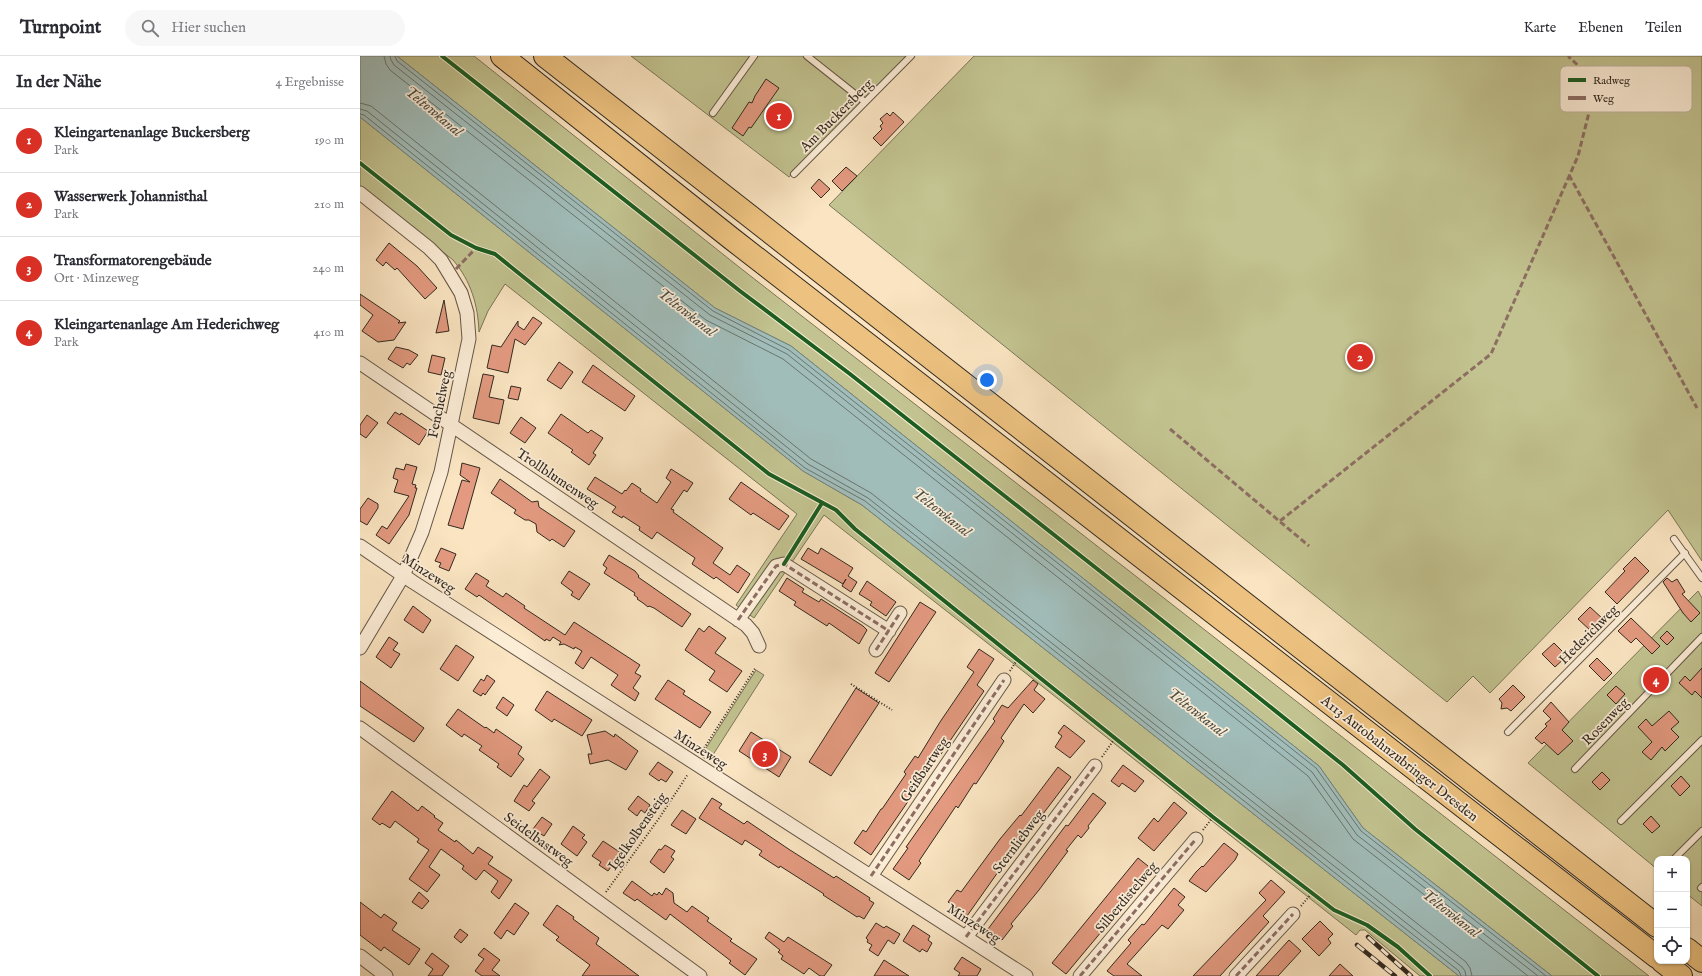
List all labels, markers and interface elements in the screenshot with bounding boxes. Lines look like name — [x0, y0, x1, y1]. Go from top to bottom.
search box — [125, 10, 405, 46]
text: Turnpoint — [20, 16, 101, 40]
icon: search — [139, 17, 161, 39]
text: Hier suchen — [171, 18, 246, 37]
text: Karte — [1524, 19, 1556, 37]
text: Ebenen — [1578, 19, 1623, 37]
text: Teilen — [1645, 19, 1682, 37]
legend — [1560, 66, 1692, 112]
text: In der Nähe — [16, 72, 101, 93]
text: 4 Ergebnisse — [276, 74, 344, 91]
text: Radweg — [1593, 74, 1631, 88]
street label: Am Buckersberg — [796, 75, 877, 157]
water label: Teltowkanal — [401, 82, 467, 142]
text: Weg — [1593, 92, 1615, 106]
pin: 1 — [766, 101, 792, 131]
text: Kleingartenanlage Buckersberg — [54, 123, 250, 142]
text: 1 — [27, 132, 31, 149]
text: 190 m — [314, 132, 344, 149]
text: Park — [54, 142, 79, 159]
text: Wasserwerk Johannisthal — [54, 187, 207, 206]
text: 2 — [26, 196, 32, 213]
text: 210 m — [314, 196, 344, 213]
text: Park — [54, 206, 79, 223]
text: Transformatorengebäude — [54, 251, 212, 270]
text: 3 — [27, 260, 31, 277]
text: 240 m — [312, 260, 344, 277]
text: Ort · Minzeweg — [54, 270, 139, 287]
water label: Teltowkanal — [654, 284, 721, 342]
text: Kleingartenanlage Am Hederichweg — [54, 315, 279, 334]
text: 4 — [26, 324, 32, 341]
text: 410 m — [314, 324, 344, 341]
text: Park — [54, 334, 79, 351]
pin: 2 — [1347, 342, 1373, 372]
street label: Fenchelweg — [424, 368, 456, 440]
your location — [977, 370, 997, 390]
street label: Trollblumenweg — [513, 445, 602, 513]
water label: Teltowkanal — [909, 484, 976, 542]
street label: Minzeweg — [398, 550, 459, 598]
street label: Hederichweg — [1555, 601, 1623, 668]
pin: 4 — [1643, 665, 1669, 695]
water label: Teltowkanal — [1164, 684, 1231, 742]
street label: A113 Autobahnzubringer Dresden — [1316, 691, 1482, 826]
street label: Rosenweg — [1578, 694, 1633, 750]
street label: Minzeweg — [670, 726, 731, 774]
street label: Geißbartweg — [896, 733, 954, 806]
pin: 3 — [752, 739, 778, 769]
street label: Igelkolbensteig — [604, 789, 672, 874]
street label: Sternliebweg — [989, 806, 1049, 877]
street label: Seidelbastweg — [500, 809, 577, 871]
map controls — [1654, 856, 1690, 964]
button: + — [1654, 856, 1690, 892]
street label: Silberdistelweg — [1092, 858, 1162, 937]
water label: Teltowkanal — [1418, 885, 1485, 943]
button: − — [1654, 892, 1690, 928]
street label: Minzeweg — [943, 900, 1004, 948]
button: locate — [1654, 928, 1690, 964]

